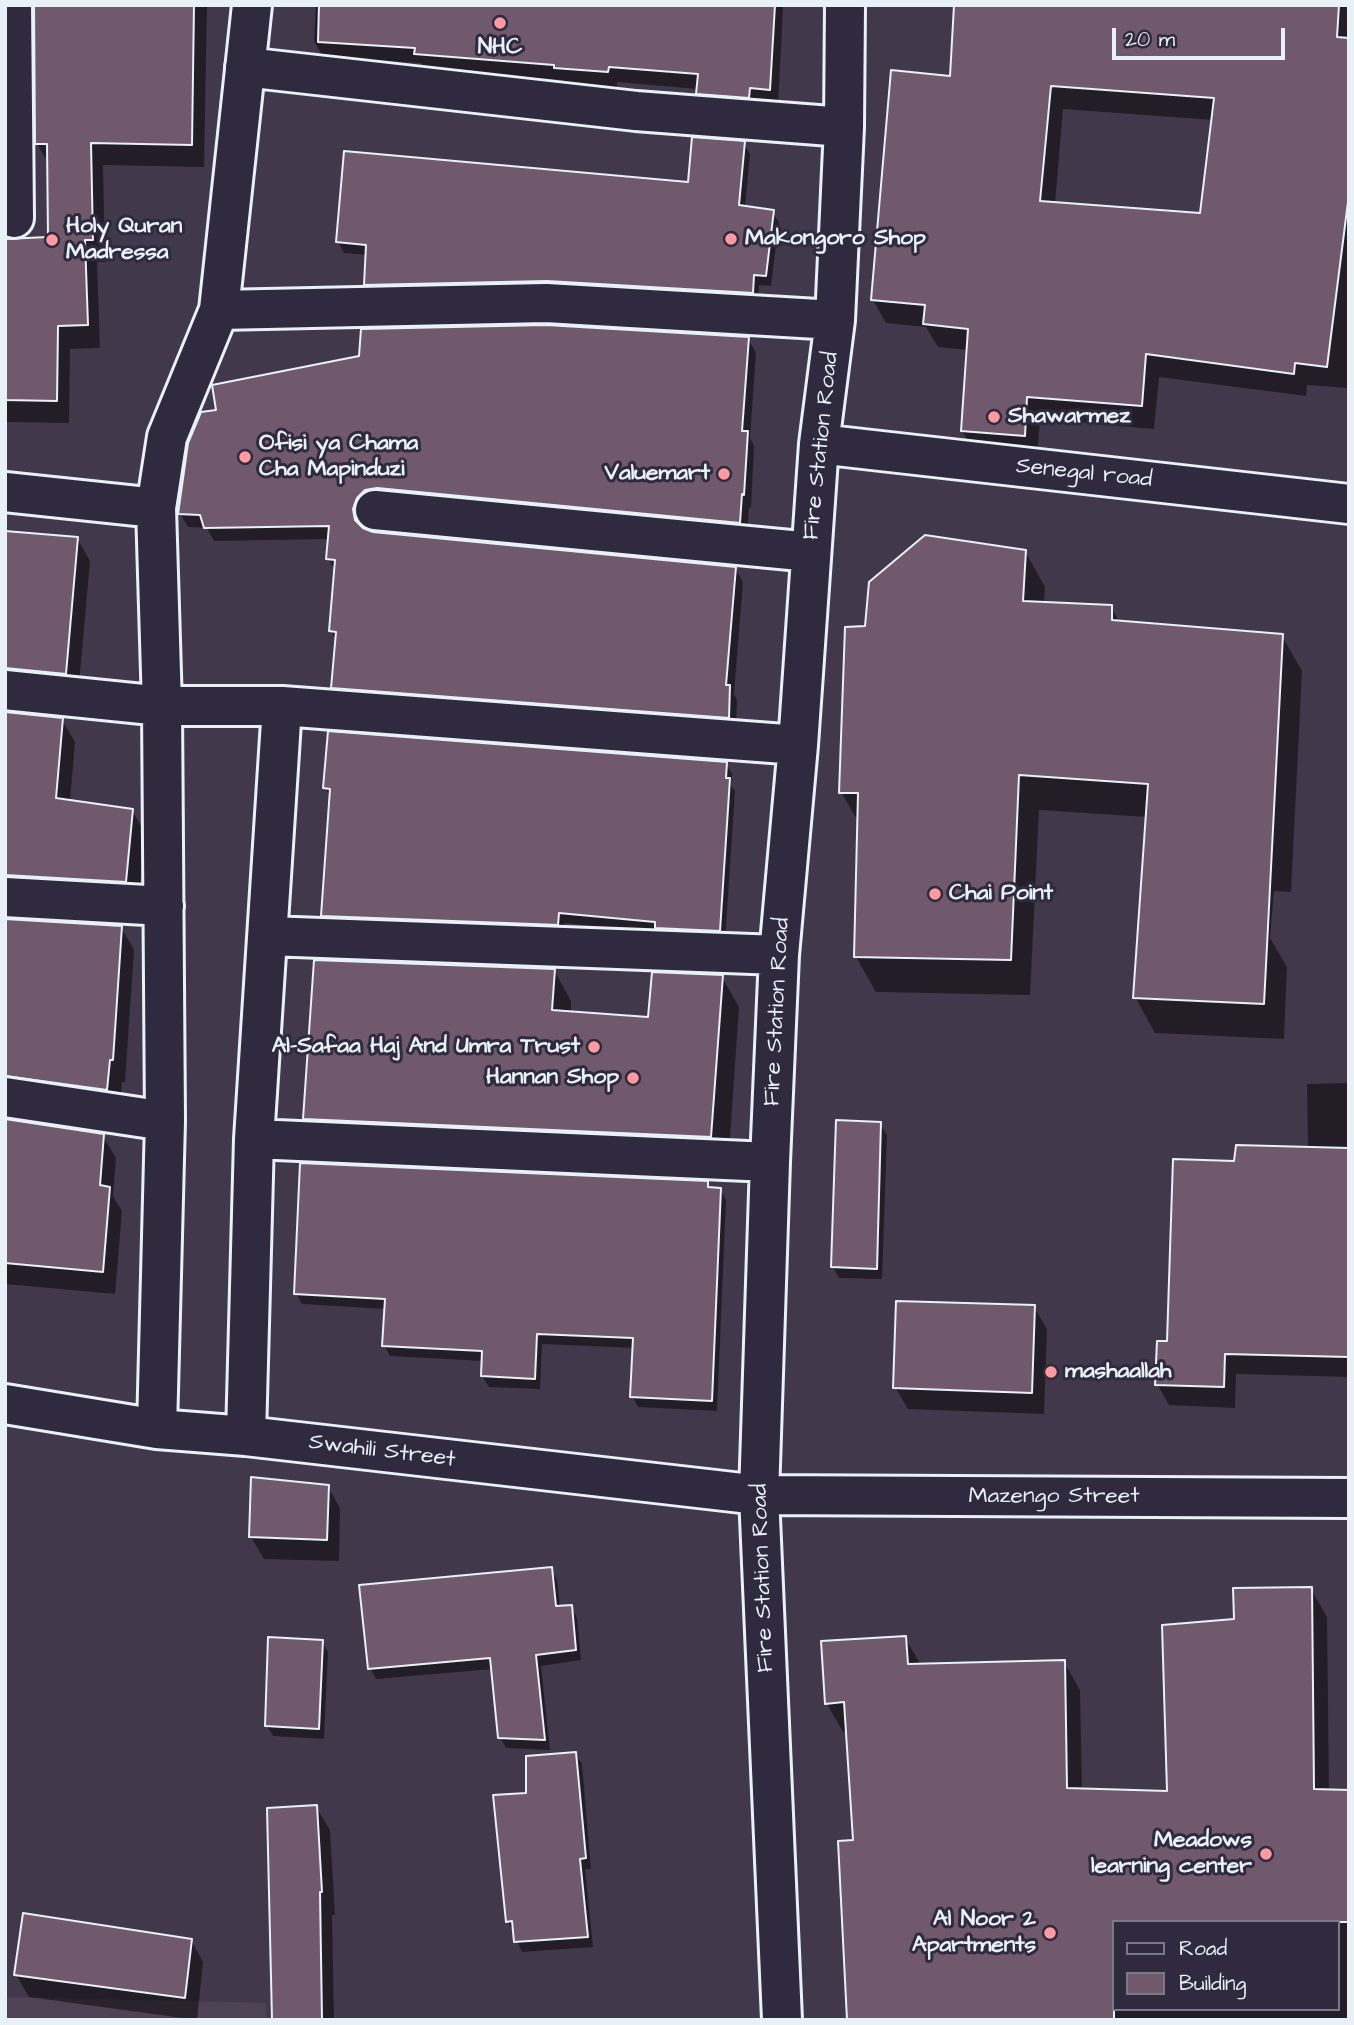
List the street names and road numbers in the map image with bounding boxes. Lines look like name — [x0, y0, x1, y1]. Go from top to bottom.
street label: Fire Station Road — [798, 351, 846, 541]
street label: Senegal road — [1015, 453, 1153, 495]
street label: Fire Station Road — [759, 917, 797, 1107]
street label: Swahili Street — [307, 1429, 457, 1475]
street label: Fire Station Road — [747, 1483, 781, 1673]
street label: Mazengo Street — [968, 1483, 1140, 1511]

